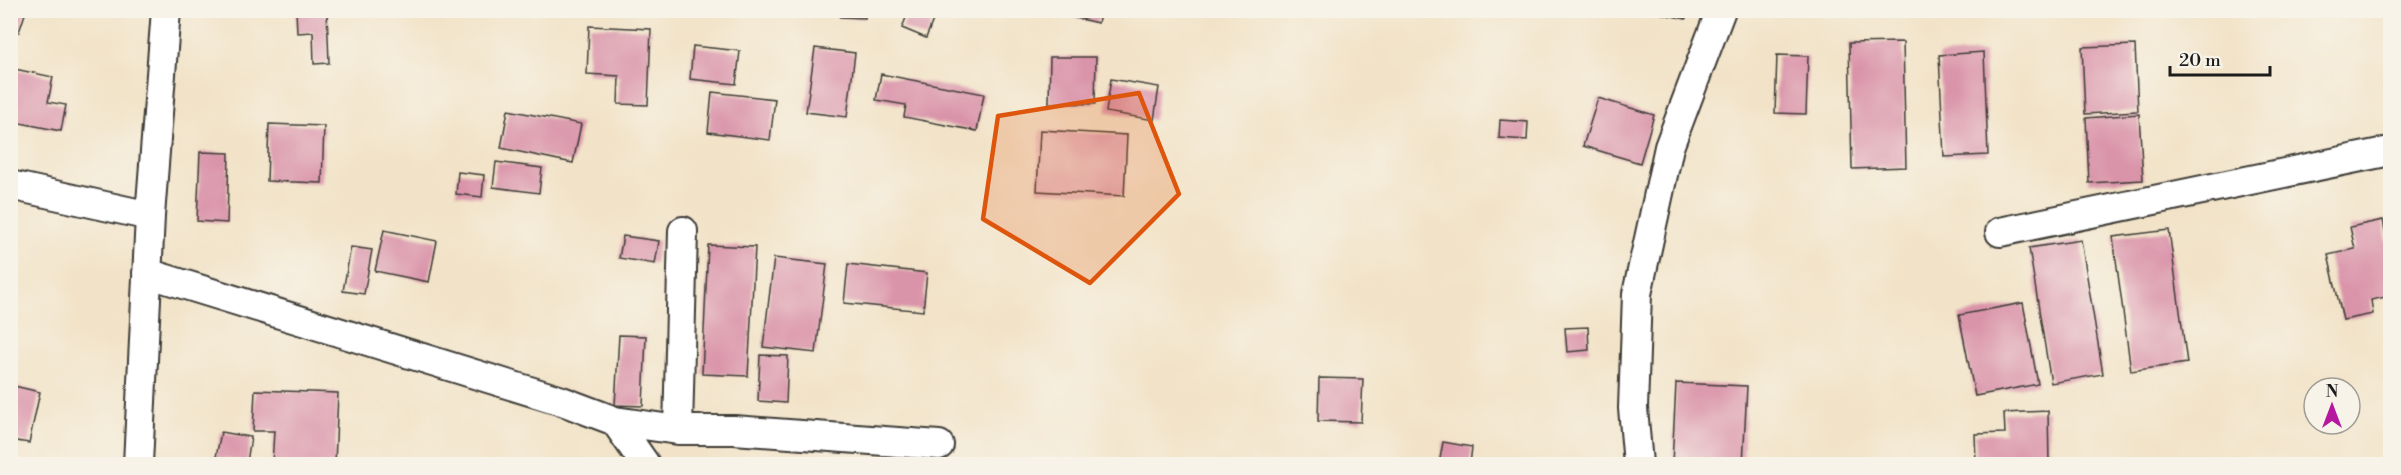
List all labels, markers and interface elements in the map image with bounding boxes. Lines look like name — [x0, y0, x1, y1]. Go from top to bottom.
scale bar — [2170, 39, 2270, 77]
text: 20 m — [2179, 49, 2221, 72]
north arrow — [2302, 376, 2362, 436]
text: N — [2326, 382, 2339, 402]

